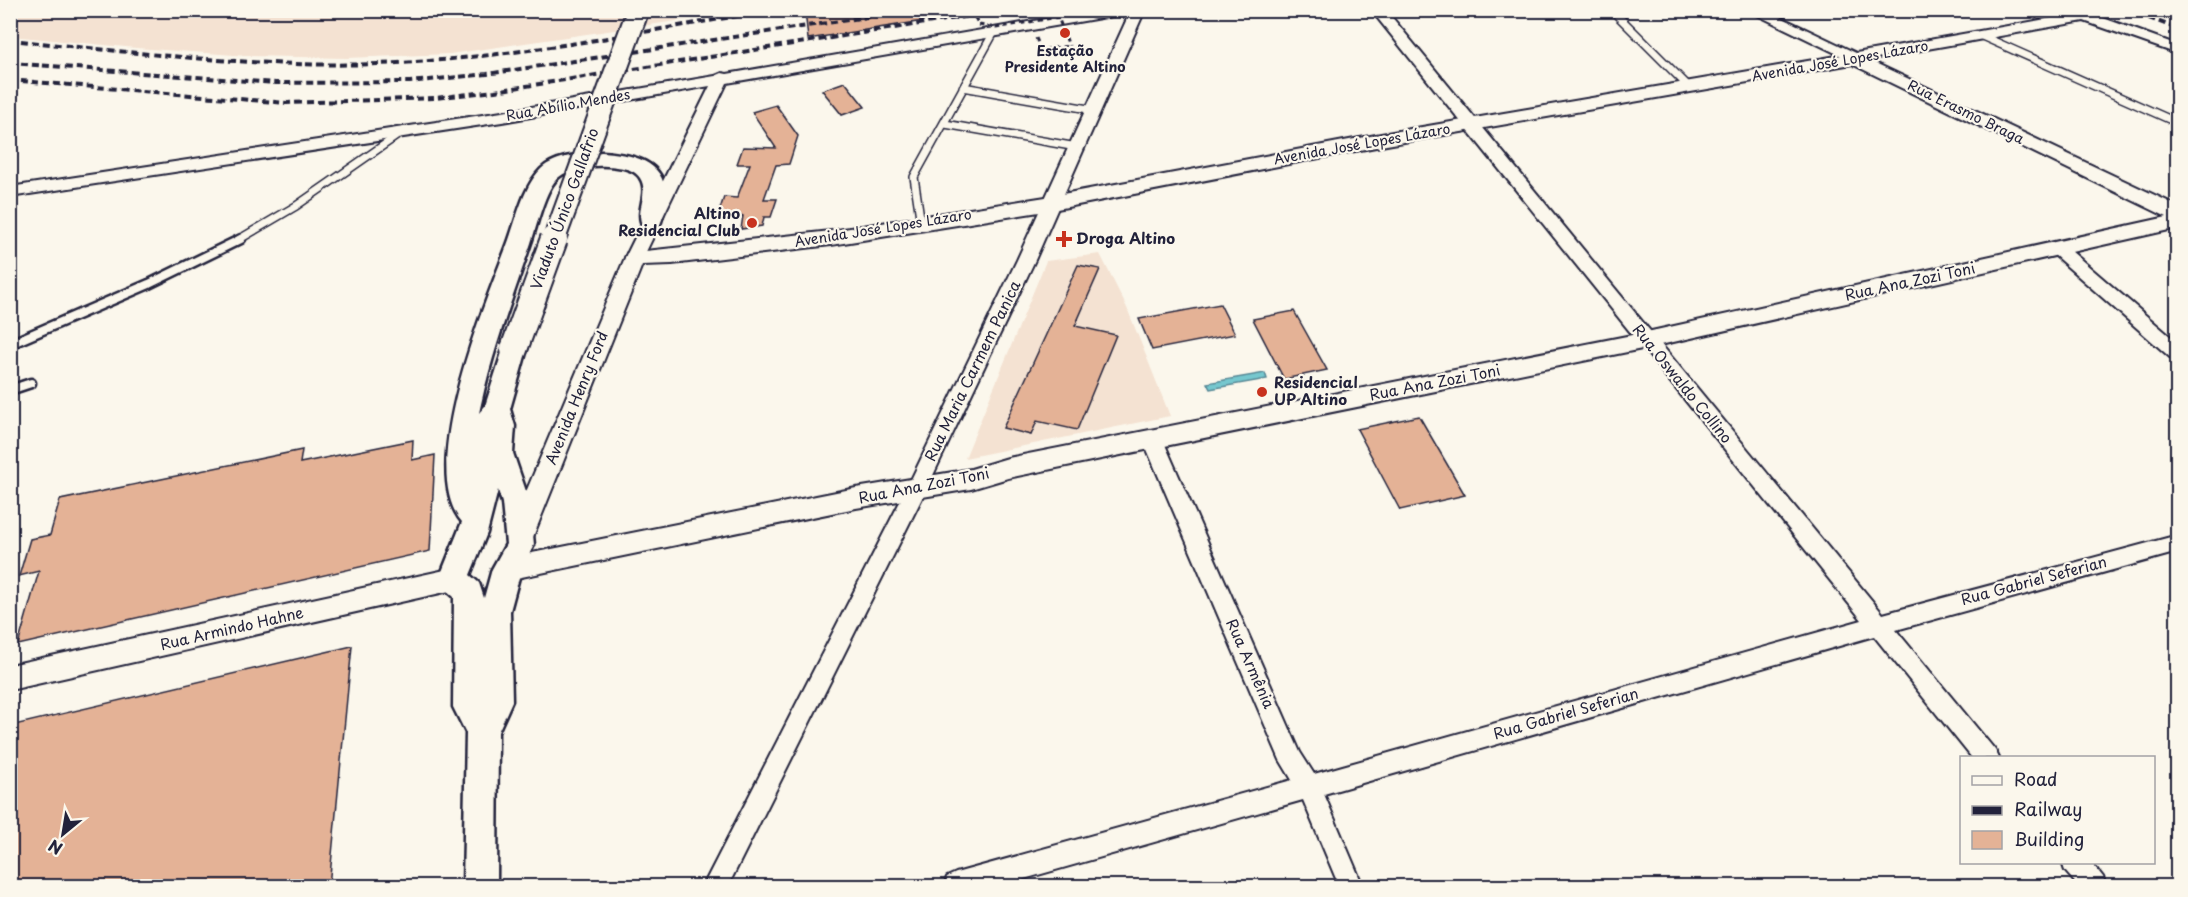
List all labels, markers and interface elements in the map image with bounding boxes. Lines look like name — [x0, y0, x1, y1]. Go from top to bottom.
marker: Estação Presidente Altino — [1058, 26, 1072, 40]
street label: Avenida José Lopes Lázaro — [1750, 35, 1930, 86]
place label: Estação Presidente Altino — [1004, 40, 1126, 77]
street label: Rua Erasmo Braga — [1904, 74, 2028, 149]
street label: Rua Abílio Mendes — [504, 83, 632, 126]
street label: Avenida José Lopes Lázaro — [1272, 118, 1452, 169]
street label: Viaduto Único Gallafrio — [524, 124, 604, 293]
place label: Altino Residencial Club — [618, 201, 740, 241]
street label: Avenida José Lopes Lázaro — [793, 203, 973, 252]
marker: Altino Residencial Club — [745, 216, 759, 230]
place label: Droga Altino — [1076, 226, 1175, 249]
marker: Droga Altino — [1057, 232, 1071, 246]
street label: Rua Ana Zozi Toni — [1842, 255, 1977, 306]
street label: Rua Maria Carmem Panica — [918, 276, 1026, 465]
street label: Rua Oswaldo Collino — [1628, 318, 1739, 448]
street label: Avenida Henry Ford — [538, 327, 613, 468]
street label: Rua Ana Zozi Toni — [1367, 358, 1502, 405]
place label: Residencial UP Altino — [1274, 370, 1358, 410]
marker: Residencial UP Altino — [1255, 385, 1269, 399]
street label: Rua Ana Zozi Toni — [856, 461, 991, 508]
street label: Rua Gabriel Seferian — [1958, 549, 2109, 610]
street label: Rua Armindo Hahne — [158, 600, 306, 655]
street label: Rua Armênia — [1221, 615, 1282, 713]
street label: Rua Gabriel Seferian — [1490, 681, 1641, 744]
legend — [1960, 756, 2155, 864]
text: Road — [2014, 765, 2058, 792]
text: Railway — [2014, 795, 2082, 822]
north arrow — [33, 804, 93, 864]
text: Building — [2014, 825, 2084, 852]
text: N — [44, 834, 66, 861]

